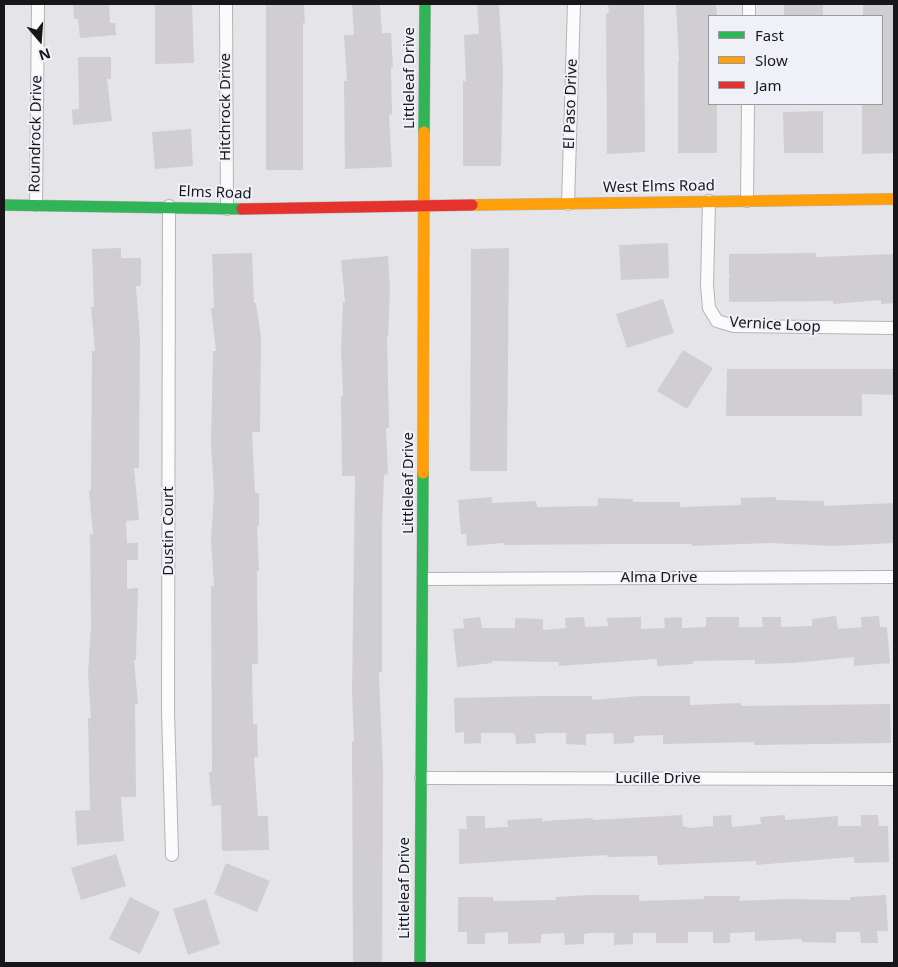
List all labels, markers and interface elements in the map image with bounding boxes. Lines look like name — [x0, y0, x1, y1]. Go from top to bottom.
north arrow — [15, 15, 65, 65]
legend — [708, 15, 883, 105]
text: Fast — [755, 25, 784, 45]
street label: Littleleaf Drive — [401, 27, 419, 129]
text: N — [36, 44, 53, 66]
text: Slow — [755, 50, 788, 70]
street label: Hitchrock Drive — [217, 53, 235, 161]
street label: El Paso Drive — [560, 58, 582, 150]
street label: Roundrock Drive — [26, 75, 46, 193]
text: Jam — [755, 75, 782, 95]
street label: West Elms Road — [603, 177, 715, 197]
street label: Elms Road — [178, 183, 252, 203]
street label: Vernice Loop — [729, 314, 821, 336]
street label: Littleleaf Drive — [400, 432, 418, 534]
street label: Dustin Court — [160, 486, 178, 576]
street label: Alma Drive — [621, 569, 697, 587]
street label: Lucille Drive — [615, 770, 701, 788]
street label: Littleleaf Drive — [396, 837, 414, 939]

